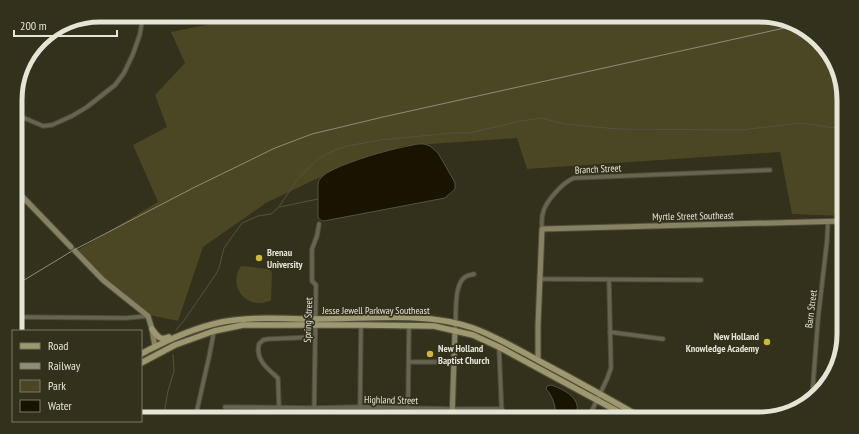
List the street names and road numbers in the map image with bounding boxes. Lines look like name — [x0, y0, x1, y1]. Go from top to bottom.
street label: Branch Street — [574, 161, 622, 177]
street label: Myrtle Street Southeast — [652, 209, 734, 223]
street label: Barn Street — [802, 289, 820, 329]
street label: Spring Street — [301, 297, 315, 343]
street label: Jesse Jewell Parkway Southeast — [321, 304, 430, 317]
street label: Highland Street — [364, 393, 418, 407]

